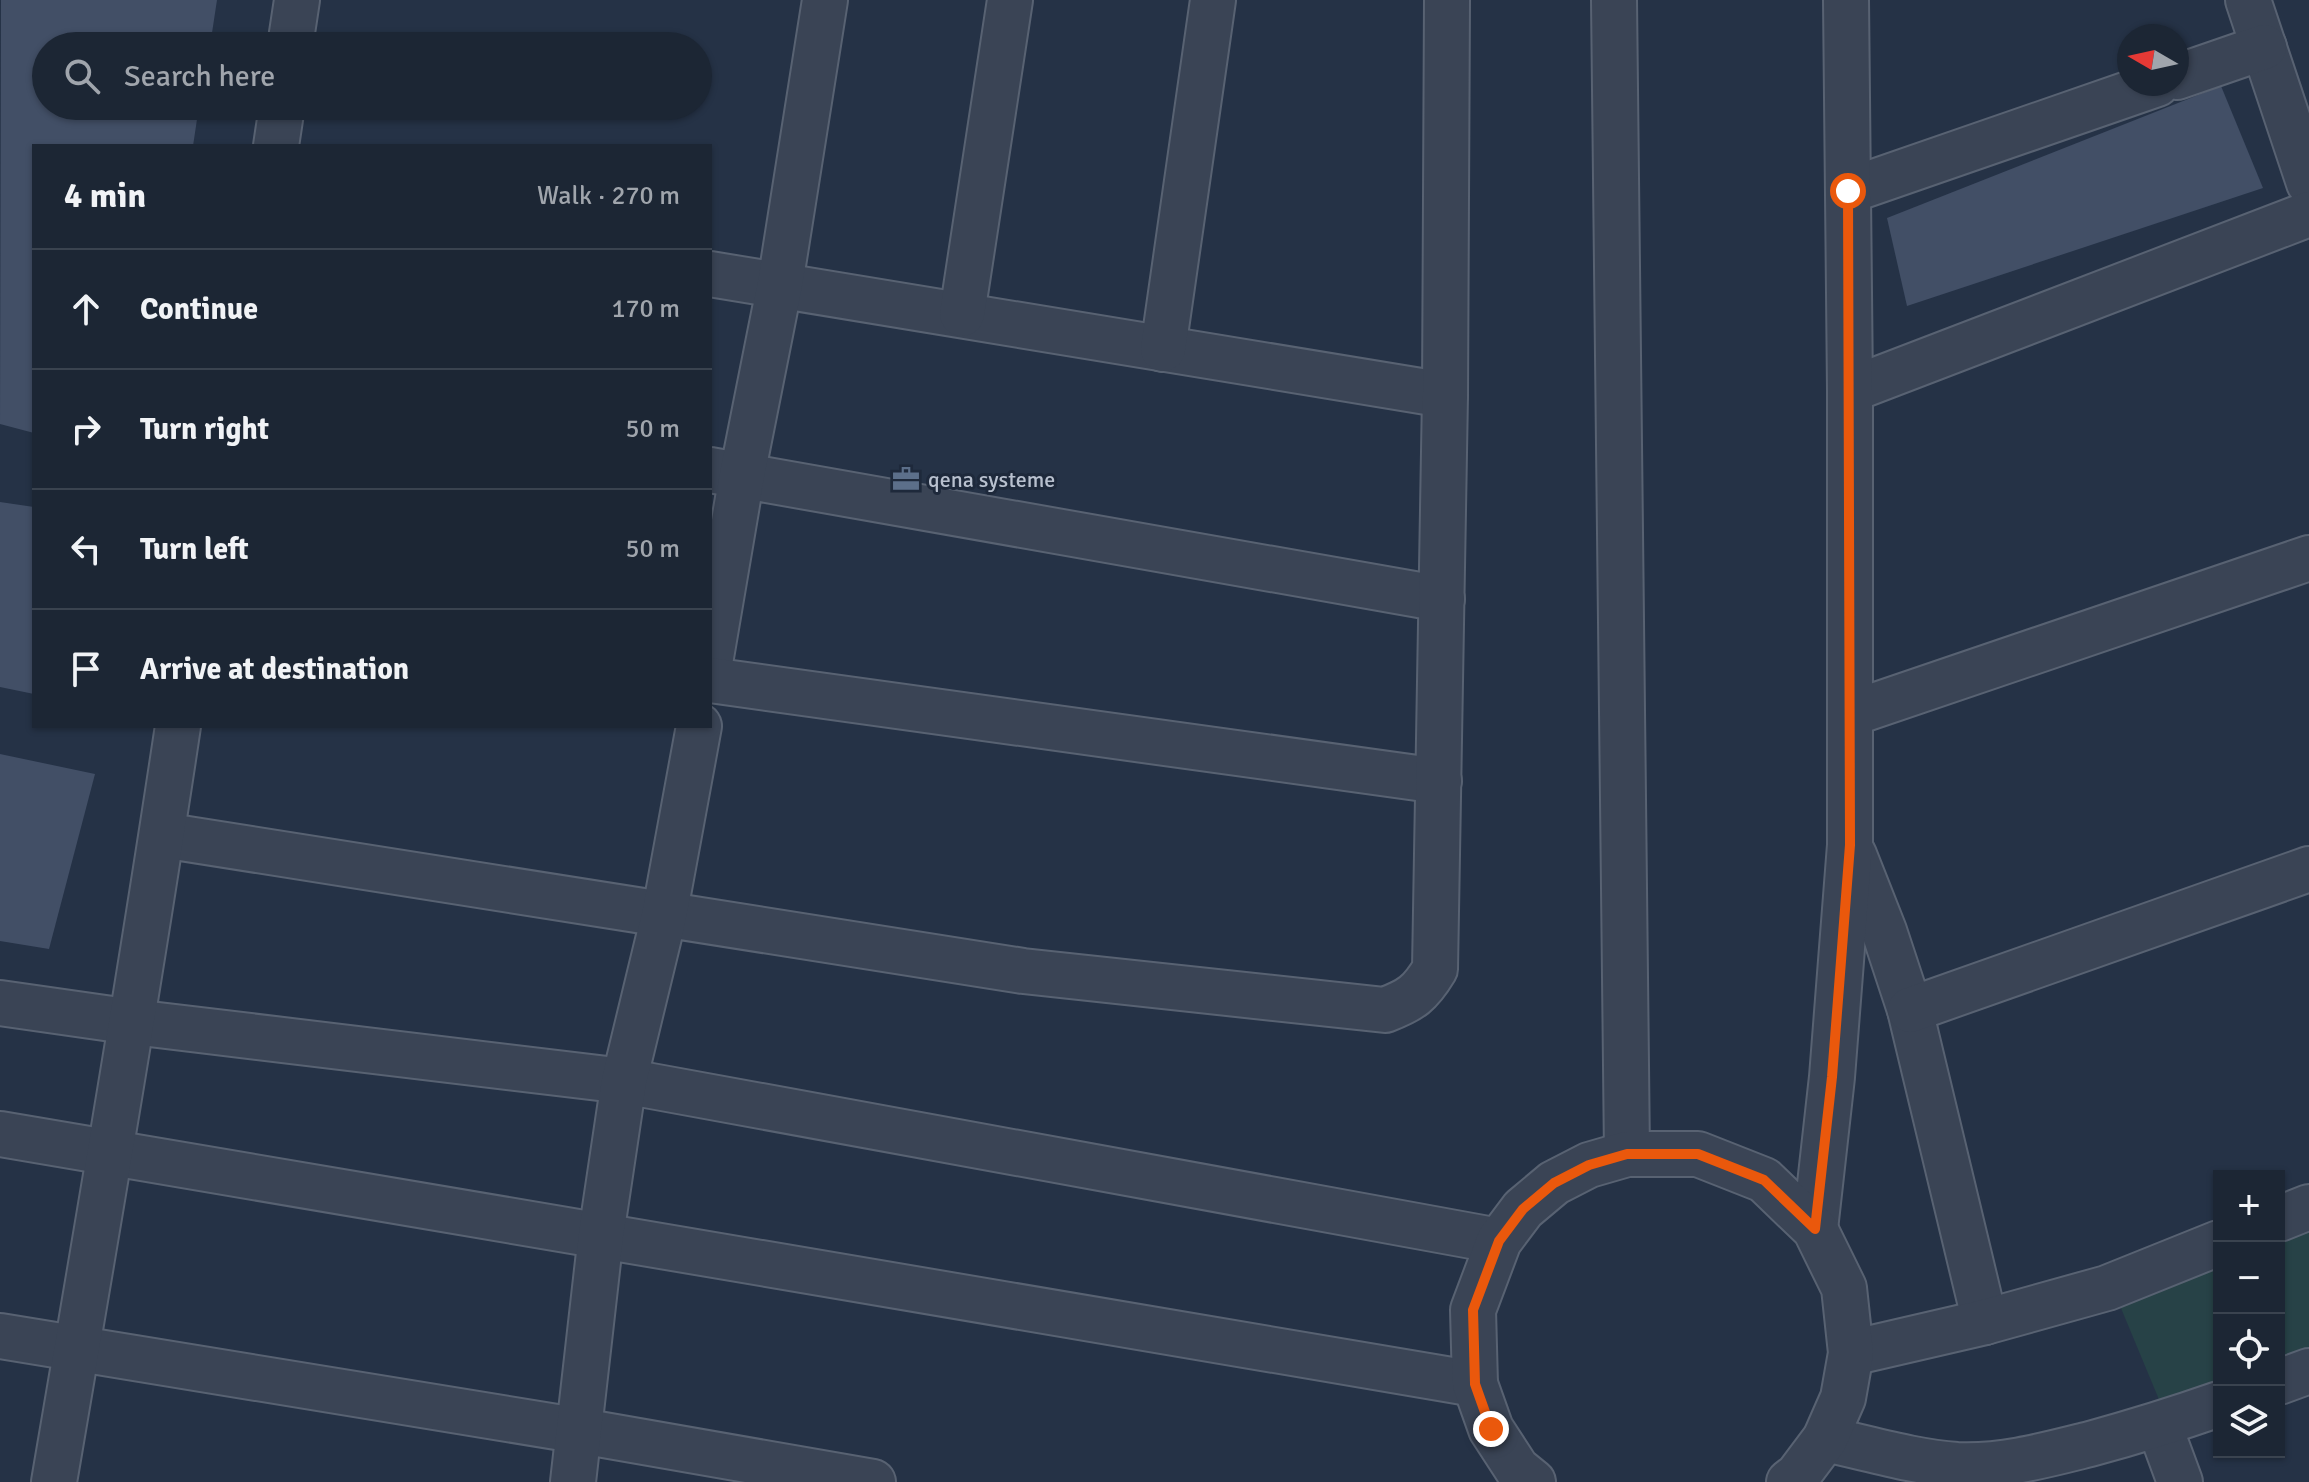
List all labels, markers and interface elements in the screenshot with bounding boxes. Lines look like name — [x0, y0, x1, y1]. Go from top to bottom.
north arrow — [2117, 24, 2189, 96]
search box — [32, 32, 712, 120]
icon: search — [60, 54, 104, 98]
text: Search here — [124, 58, 275, 95]
route start — [1830, 173, 1866, 209]
text: 4 min — [64, 175, 146, 217]
text: Walk · 270 m — [537, 180, 680, 212]
icon: ahead — [64, 287, 108, 331]
text: Continue — [140, 291, 258, 328]
text: 170 m — [611, 293, 680, 325]
icon: right — [64, 407, 108, 451]
text: Turn right — [140, 411, 269, 448]
text: 50 m — [625, 413, 680, 445]
office icon: qena systeme — [891, 464, 921, 494]
place label: qena systeme — [928, 466, 1055, 493]
icon: left — [64, 527, 108, 571]
text: Turn left — [140, 531, 249, 568]
text: 50 m — [625, 533, 680, 565]
icon: arrive — [64, 647, 108, 691]
text: Arrive at destination — [140, 651, 409, 688]
map controls — [2213, 1170, 2285, 1458]
button: + — [2213, 1170, 2285, 1242]
button: − — [2213, 1242, 2285, 1314]
button: locate — [2213, 1314, 2285, 1386]
button: layers — [2213, 1386, 2285, 1458]
route end — [1473, 1411, 1509, 1447]

